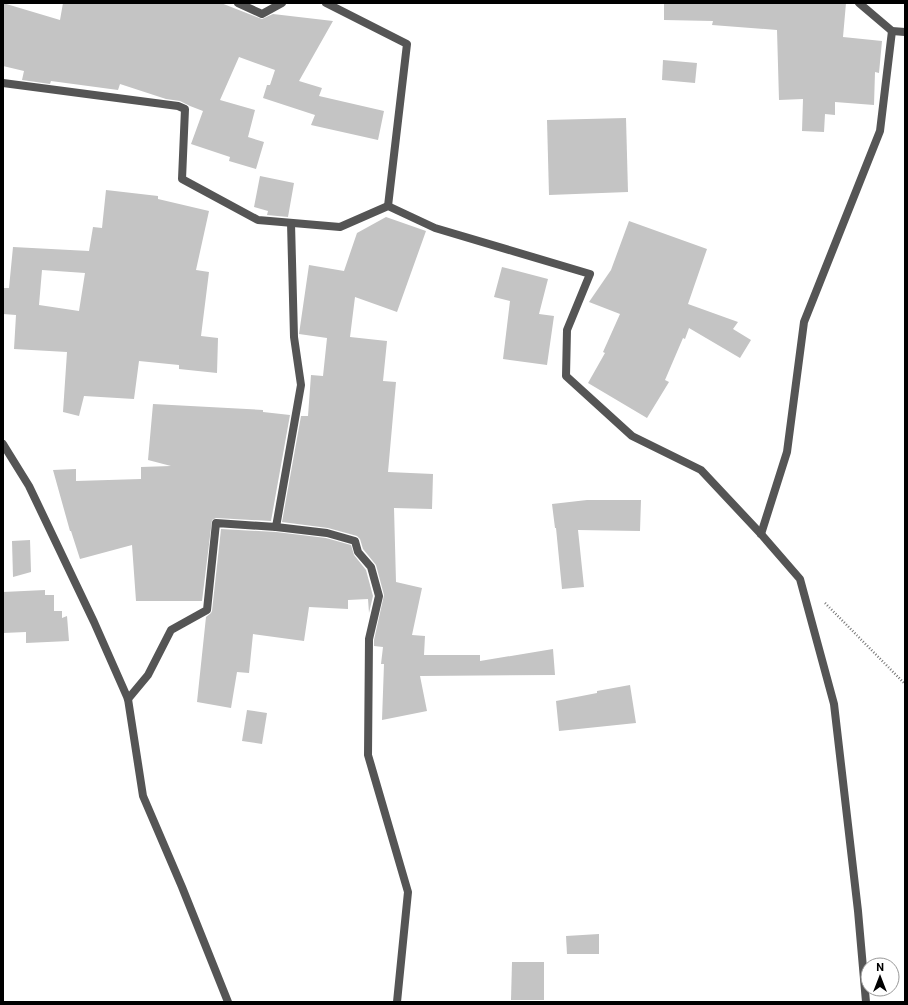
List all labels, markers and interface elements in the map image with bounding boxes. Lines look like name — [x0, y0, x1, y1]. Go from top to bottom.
north arrow — [860, 957, 900, 997]
text: N — [876, 961, 884, 974]

